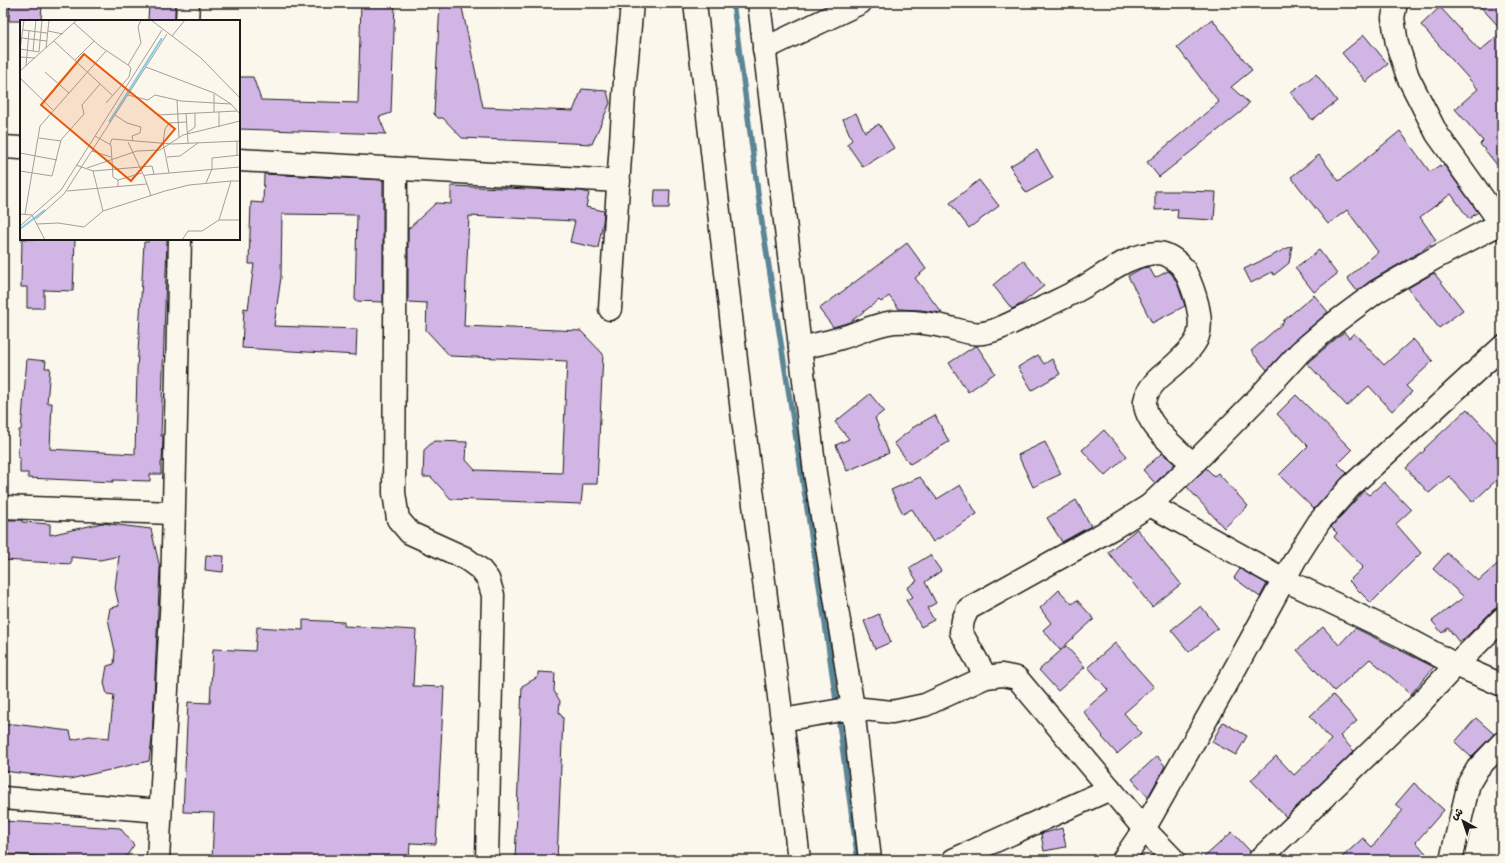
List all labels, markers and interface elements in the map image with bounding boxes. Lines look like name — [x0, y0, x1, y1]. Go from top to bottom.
inset map — [20, 20, 240, 240]
north arrow — [1443, 801, 1483, 841]
text: ش — [1447, 804, 1466, 823]

